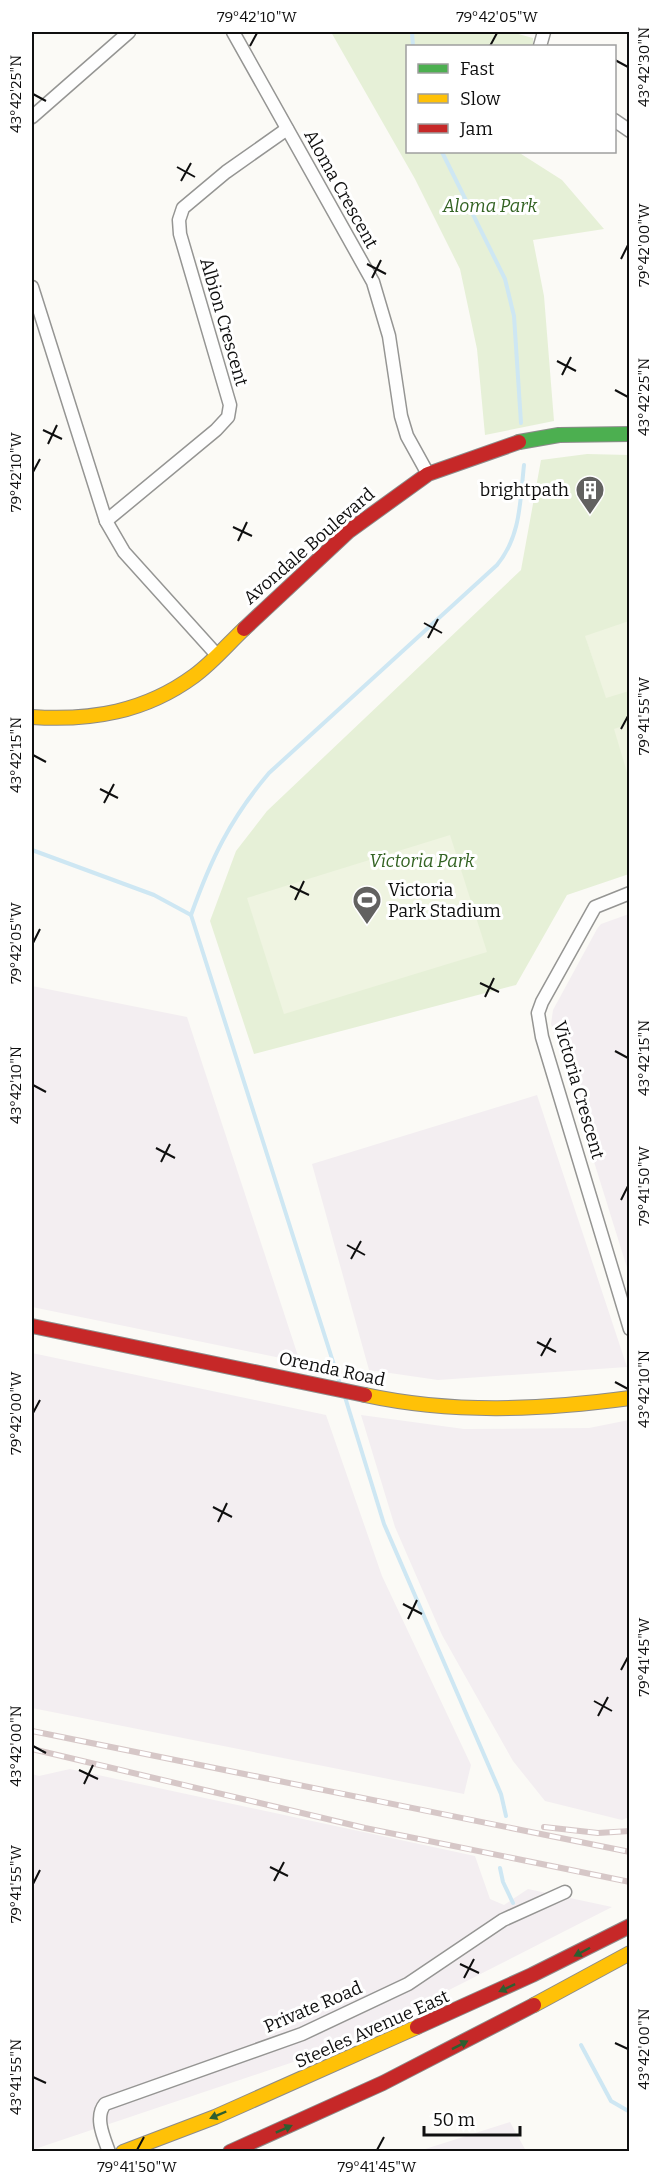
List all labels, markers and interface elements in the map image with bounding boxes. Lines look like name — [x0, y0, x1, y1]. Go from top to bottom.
text: 79°42'10"W — [217, 8, 298, 26]
text: 79°42'05"W — [456, 8, 538, 26]
text: 43°42'30"N — [635, 27, 653, 107]
legend — [406, 45, 616, 153]
text: 43°42'25"N — [7, 55, 25, 133]
text: Fast — [460, 58, 495, 80]
text: Slow — [460, 88, 501, 110]
text: Jam — [459, 118, 493, 140]
street label: Aloma Crescent — [299, 126, 383, 253]
park label: Aloma Park — [442, 195, 537, 217]
text: 79°42'00"W — [635, 203, 653, 287]
street label: Albion Crescent — [195, 255, 253, 389]
text: 43°42'25"N — [635, 358, 653, 436]
text: 79°42'10"W — [7, 431, 25, 512]
building icon: brightpath — [574, 474, 606, 516]
place label: brightpath — [480, 479, 569, 501]
street label: Avondale Boulevard — [239, 483, 379, 609]
text: 79°41'55"W — [635, 676, 653, 755]
text: 43°42'15"N — [7, 717, 25, 793]
park label: Victoria Park — [369, 850, 475, 872]
place label: Victoria Park Stadium — [388, 879, 501, 922]
sports icon: Victoria Park Stadium — [351, 884, 383, 926]
text: 79°42'05"W — [7, 902, 25, 984]
street label: Victoria Crescent — [549, 1018, 609, 1162]
text: 43°42'15"N — [635, 1020, 653, 1096]
text: 43°42'10"N — [7, 1046, 25, 1124]
text: 79°41'50"W — [635, 1146, 653, 1226]
street label: Orenda Road — [277, 1347, 387, 1391]
text: 43°42'10"N — [635, 1350, 653, 1428]
text: 79°42'00"W — [7, 1371, 25, 1455]
text: 79°41'45"W — [635, 1617, 653, 1696]
text: 43°42'00"N — [7, 1705, 25, 1787]
text: 79°41'55"W — [7, 1844, 25, 1923]
one-way arrow — [573, 1947, 590, 1957]
street label: Private Road — [261, 1976, 366, 2038]
one-way arrow — [498, 1984, 515, 1993]
street label: Steeles Avenue East — [291, 1985, 453, 2073]
text: 43°42'00"N — [635, 2008, 653, 2090]
text: 43°41'55"N — [7, 2039, 25, 2115]
one-way arrow — [452, 2040, 469, 2050]
scale bar — [424, 2099, 520, 2137]
text: 50 m — [433, 2109, 475, 2131]
one-way arrow — [209, 2111, 227, 2120]
one-way arrow — [276, 2124, 294, 2134]
text: 79°41'50"W — [97, 2158, 177, 2176]
text: 79°41'45"W — [338, 2158, 417, 2176]

